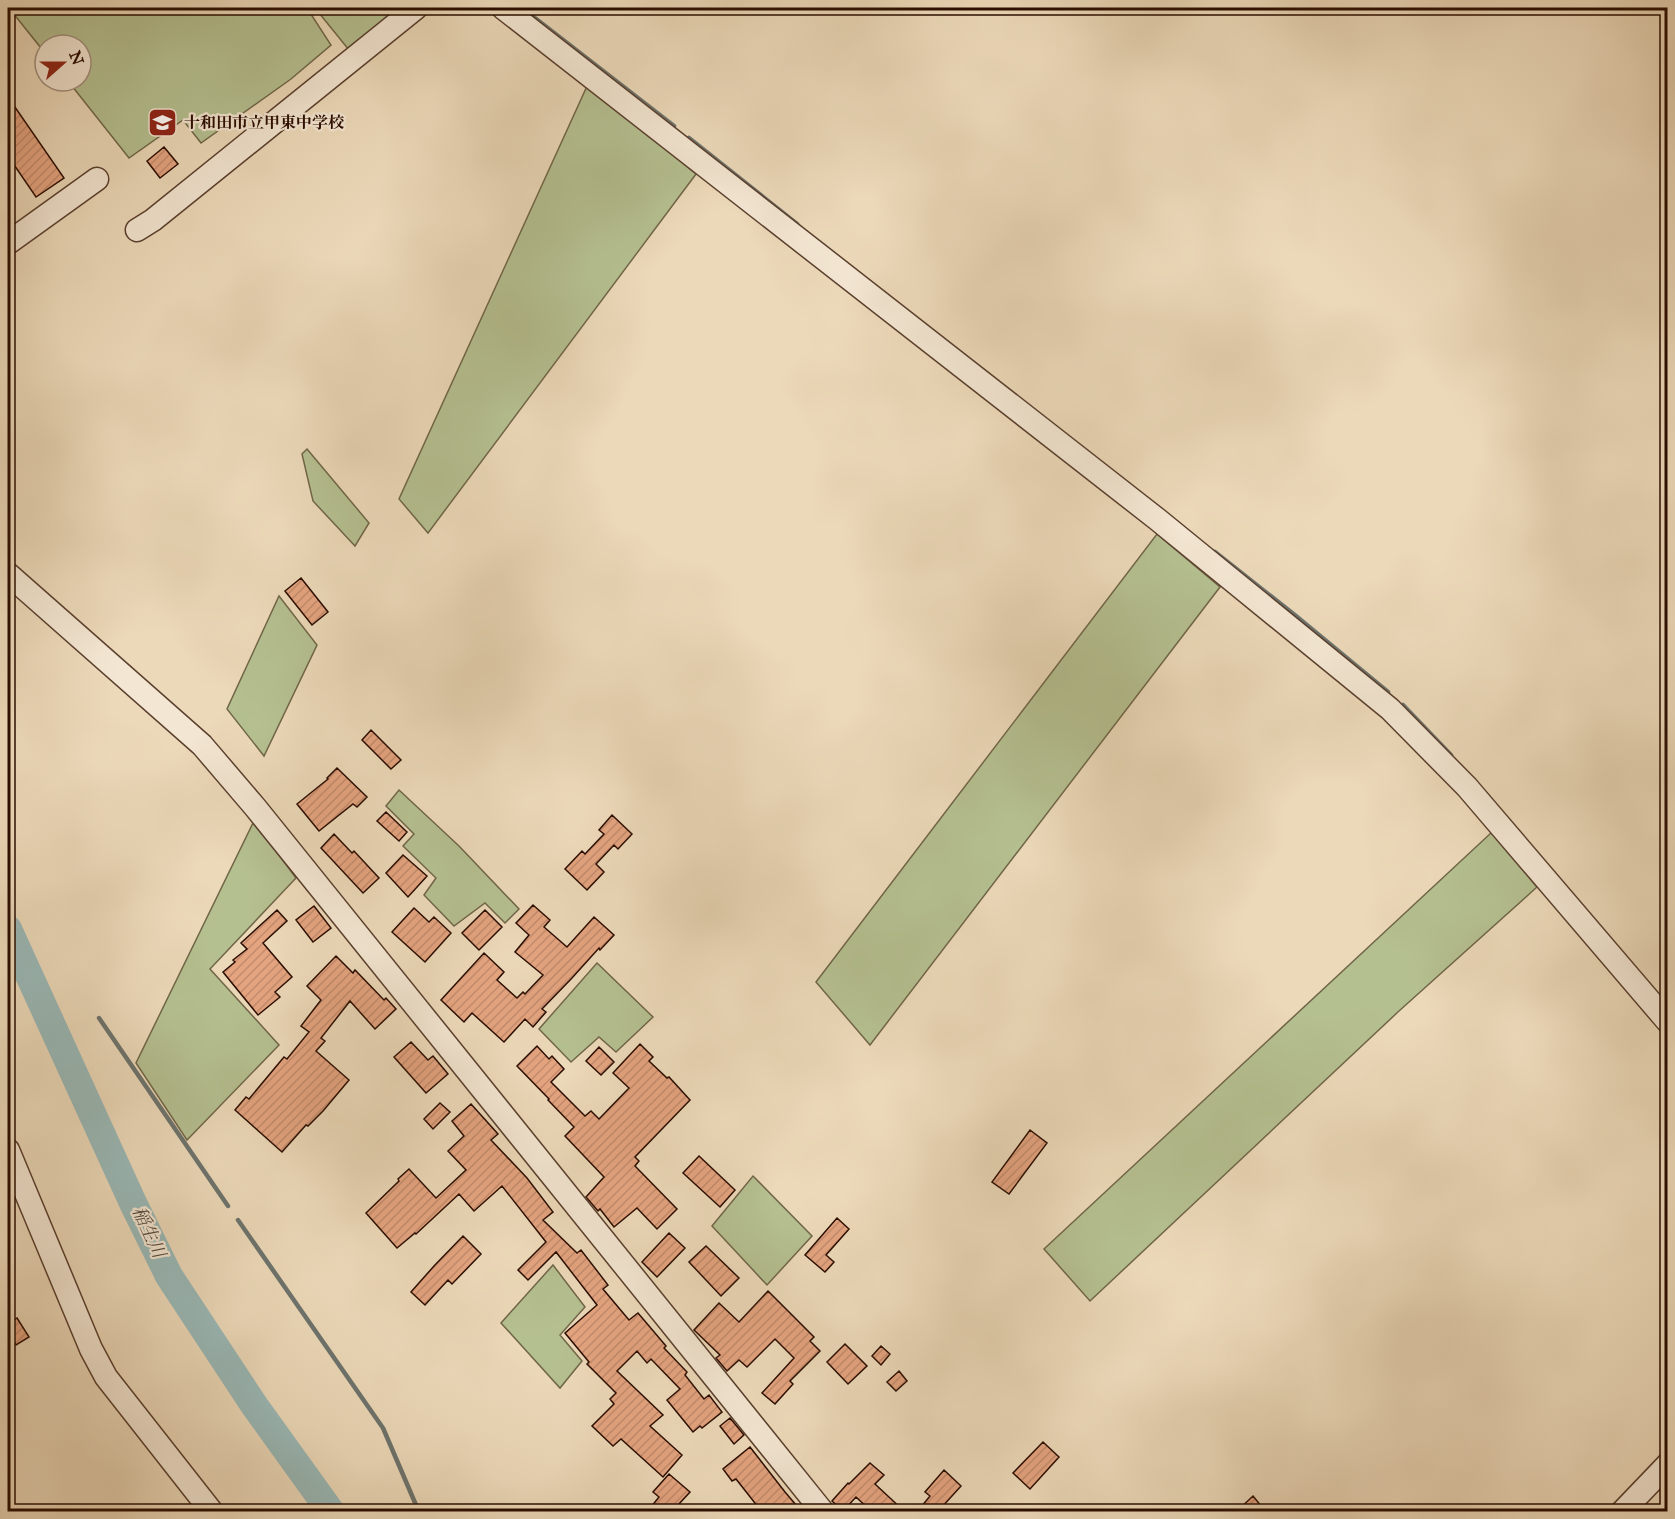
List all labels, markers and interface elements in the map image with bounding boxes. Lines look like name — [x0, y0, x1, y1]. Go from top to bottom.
north arrow — [33, 33, 93, 93]
text: N — [65, 48, 88, 68]
school or university icon: 十和田市立甲東中学校 — [147, 106, 179, 138]
place label: 十和田市立甲東中学校 — [184, 113, 345, 132]
water label: 稲生川 — [128, 1203, 171, 1263]

